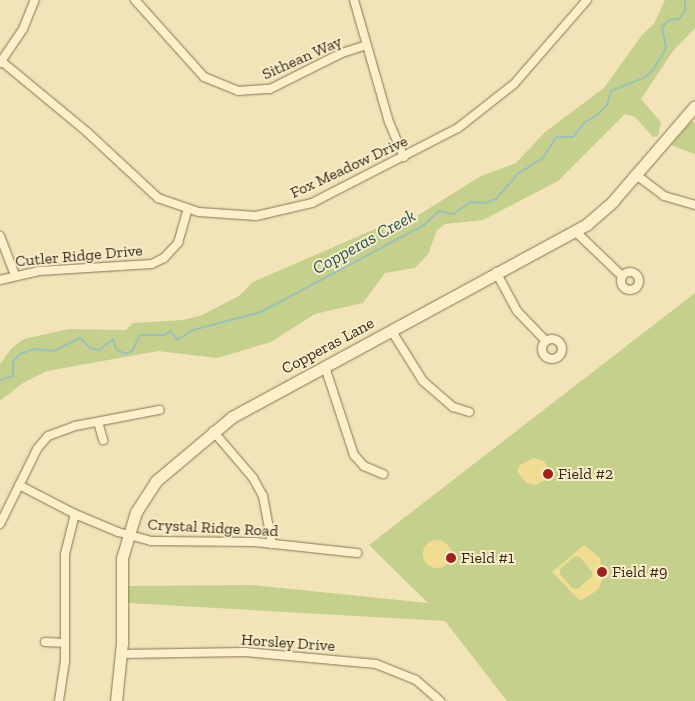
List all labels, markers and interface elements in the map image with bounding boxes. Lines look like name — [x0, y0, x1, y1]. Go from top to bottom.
street label: Sithean Way — [259, 32, 345, 84]
street label: Fox Meadow Drive — [287, 131, 411, 203]
water label: Copperas Creek — [309, 205, 419, 279]
street label: Cutler Ridge Drive — [14, 241, 144, 271]
street label: Copperas Lane — [279, 314, 377, 378]
place label: Field #2 — [558, 464, 613, 484]
marker: Field #2 — [542, 468, 554, 480]
street label: Crystal Ridge Road — [147, 515, 279, 541]
place label: Field #1 — [461, 548, 514, 568]
marker: Field #1 — [445, 552, 457, 564]
place label: Field #9 — [612, 562, 668, 582]
marker: Field #9 — [596, 566, 608, 578]
street label: Horsley Drive — [240, 630, 336, 656]

